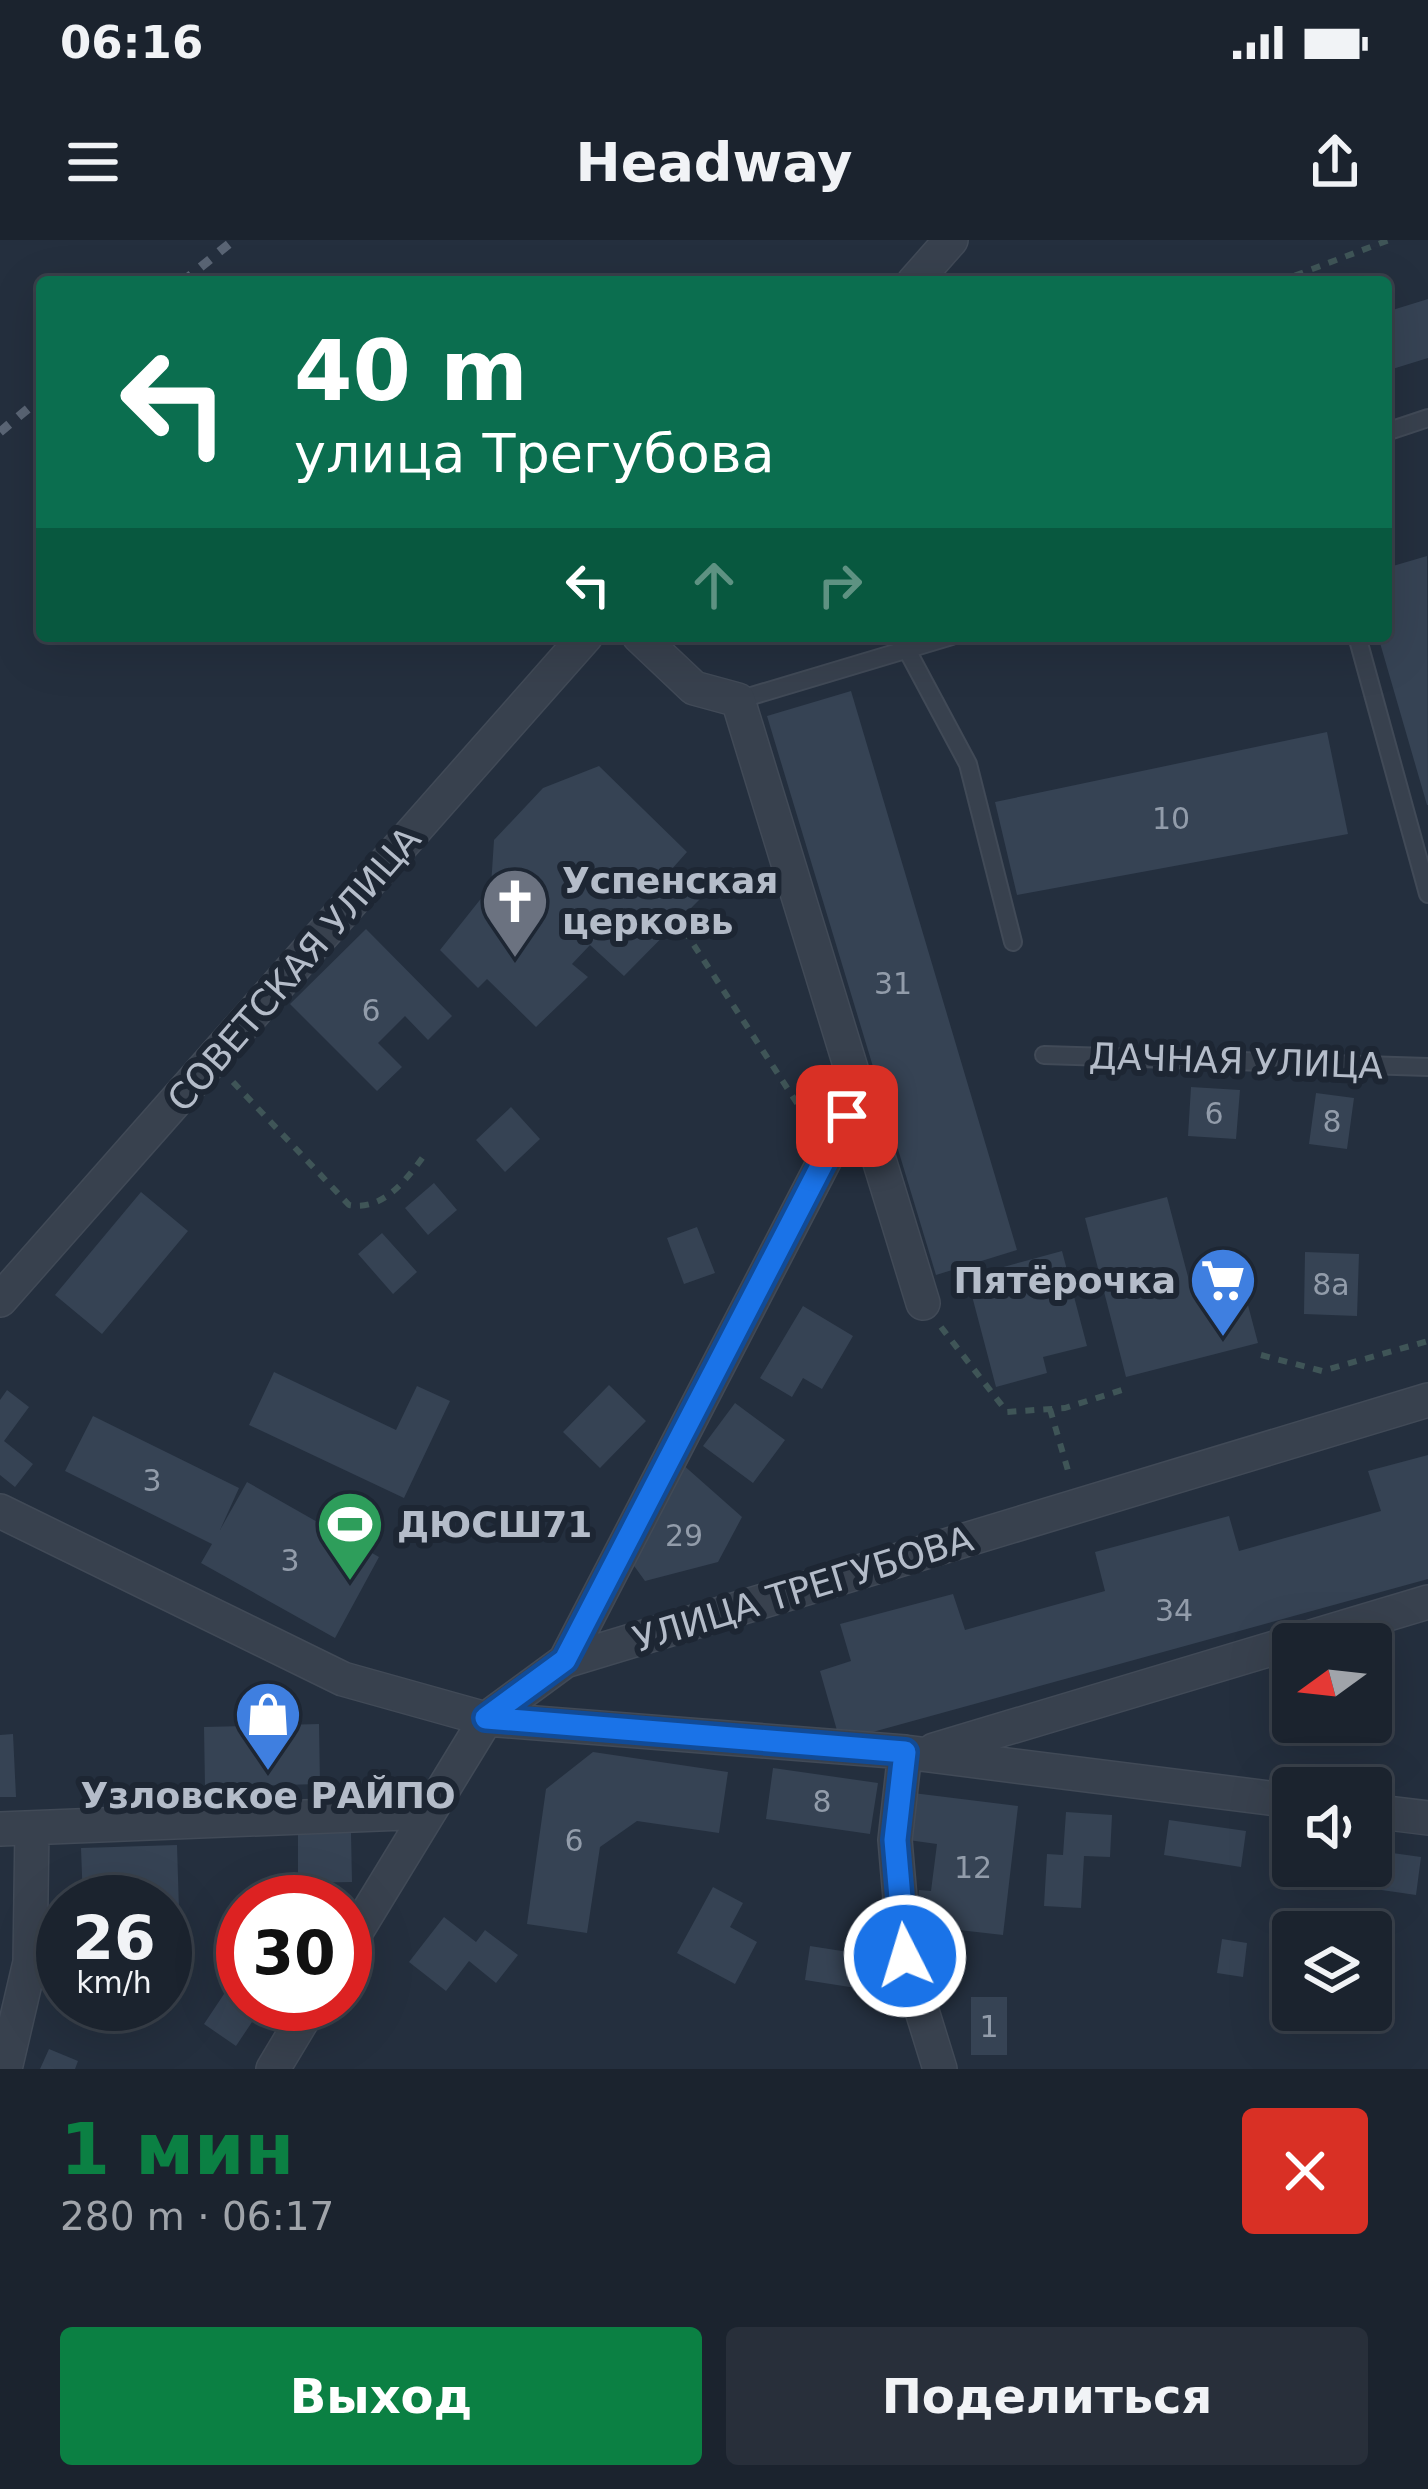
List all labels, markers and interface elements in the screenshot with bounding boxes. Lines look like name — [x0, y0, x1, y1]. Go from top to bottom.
text: 06:16 — [60, 16, 203, 69]
icon: menu — [60, 129, 126, 195]
icon: share — [1302, 129, 1368, 195]
text: Headway — [576, 131, 852, 194]
text: 40 m — [294, 322, 528, 420]
icon: left — [96, 324, 252, 480]
text: улица Трегубова — [294, 422, 775, 485]
icon: left — [555, 552, 621, 618]
icon: ahead — [681, 552, 747, 618]
icon: right — [807, 552, 873, 618]
house number: 10 — [1152, 801, 1190, 836]
street label: СОВЕТСКАЯ УЛИЦА — [159, 818, 429, 1120]
place label: Успенская церковь — [562, 860, 778, 942]
church icon: Успенская церковь — [480, 866, 550, 960]
house number: 31 — [874, 966, 912, 1001]
house number: 6 — [361, 993, 381, 1028]
street label: ДАЧНАЯ УЛИЦА — [1088, 1035, 1384, 1087]
pin — [796, 1065, 898, 1167]
icon: arrive — [814, 1083, 880, 1149]
house number: 6 — [1204, 1096, 1224, 1131]
house number: 8 — [1322, 1104, 1342, 1139]
supermarket icon: Пятёрочка — [1188, 1245, 1258, 1339]
place label: Пятёрочка — [954, 1260, 1176, 1301]
house number: 8а — [1312, 1267, 1350, 1302]
house number: 3 — [142, 1463, 162, 1498]
sports icon: ДЮСШ71 — [315, 1489, 385, 1583]
place label: ДЮСШ71 — [397, 1504, 592, 1545]
street label: УЛИЦА ТРЕГУБОВА — [628, 1518, 978, 1660]
house number: 29 — [665, 1518, 703, 1553]
house number: 3 — [280, 1543, 300, 1578]
house number: 34 — [1155, 1593, 1193, 1628]
north arrow — [1272, 1623, 1392, 1743]
map controls — [1272, 1623, 1392, 2031]
shop icon: Узловское РАЙПО — [233, 1679, 303, 1773]
button: sound — [1272, 1767, 1392, 1887]
place label: Узловское РАЙПО — [80, 1775, 456, 1816]
house number: 8 — [812, 1784, 832, 1819]
house number: 6 — [564, 1823, 584, 1858]
house number: 12 — [954, 1850, 992, 1885]
speed limit sign: 30 — [216, 1875, 372, 2031]
position arrow — [842, 1893, 968, 2019]
text: 26 — [72, 1903, 156, 1973]
button: layers — [1272, 1911, 1392, 2031]
text: km/h — [76, 1965, 152, 2000]
house number: 1 — [979, 2009, 999, 2044]
text: 1 мин — [60, 2107, 294, 2191]
button: close — [1242, 2108, 1368, 2234]
text: 280 m · 06:17 — [60, 2194, 334, 2239]
button: Выход — [60, 2327, 702, 2465]
button: Поделиться — [726, 2327, 1368, 2465]

